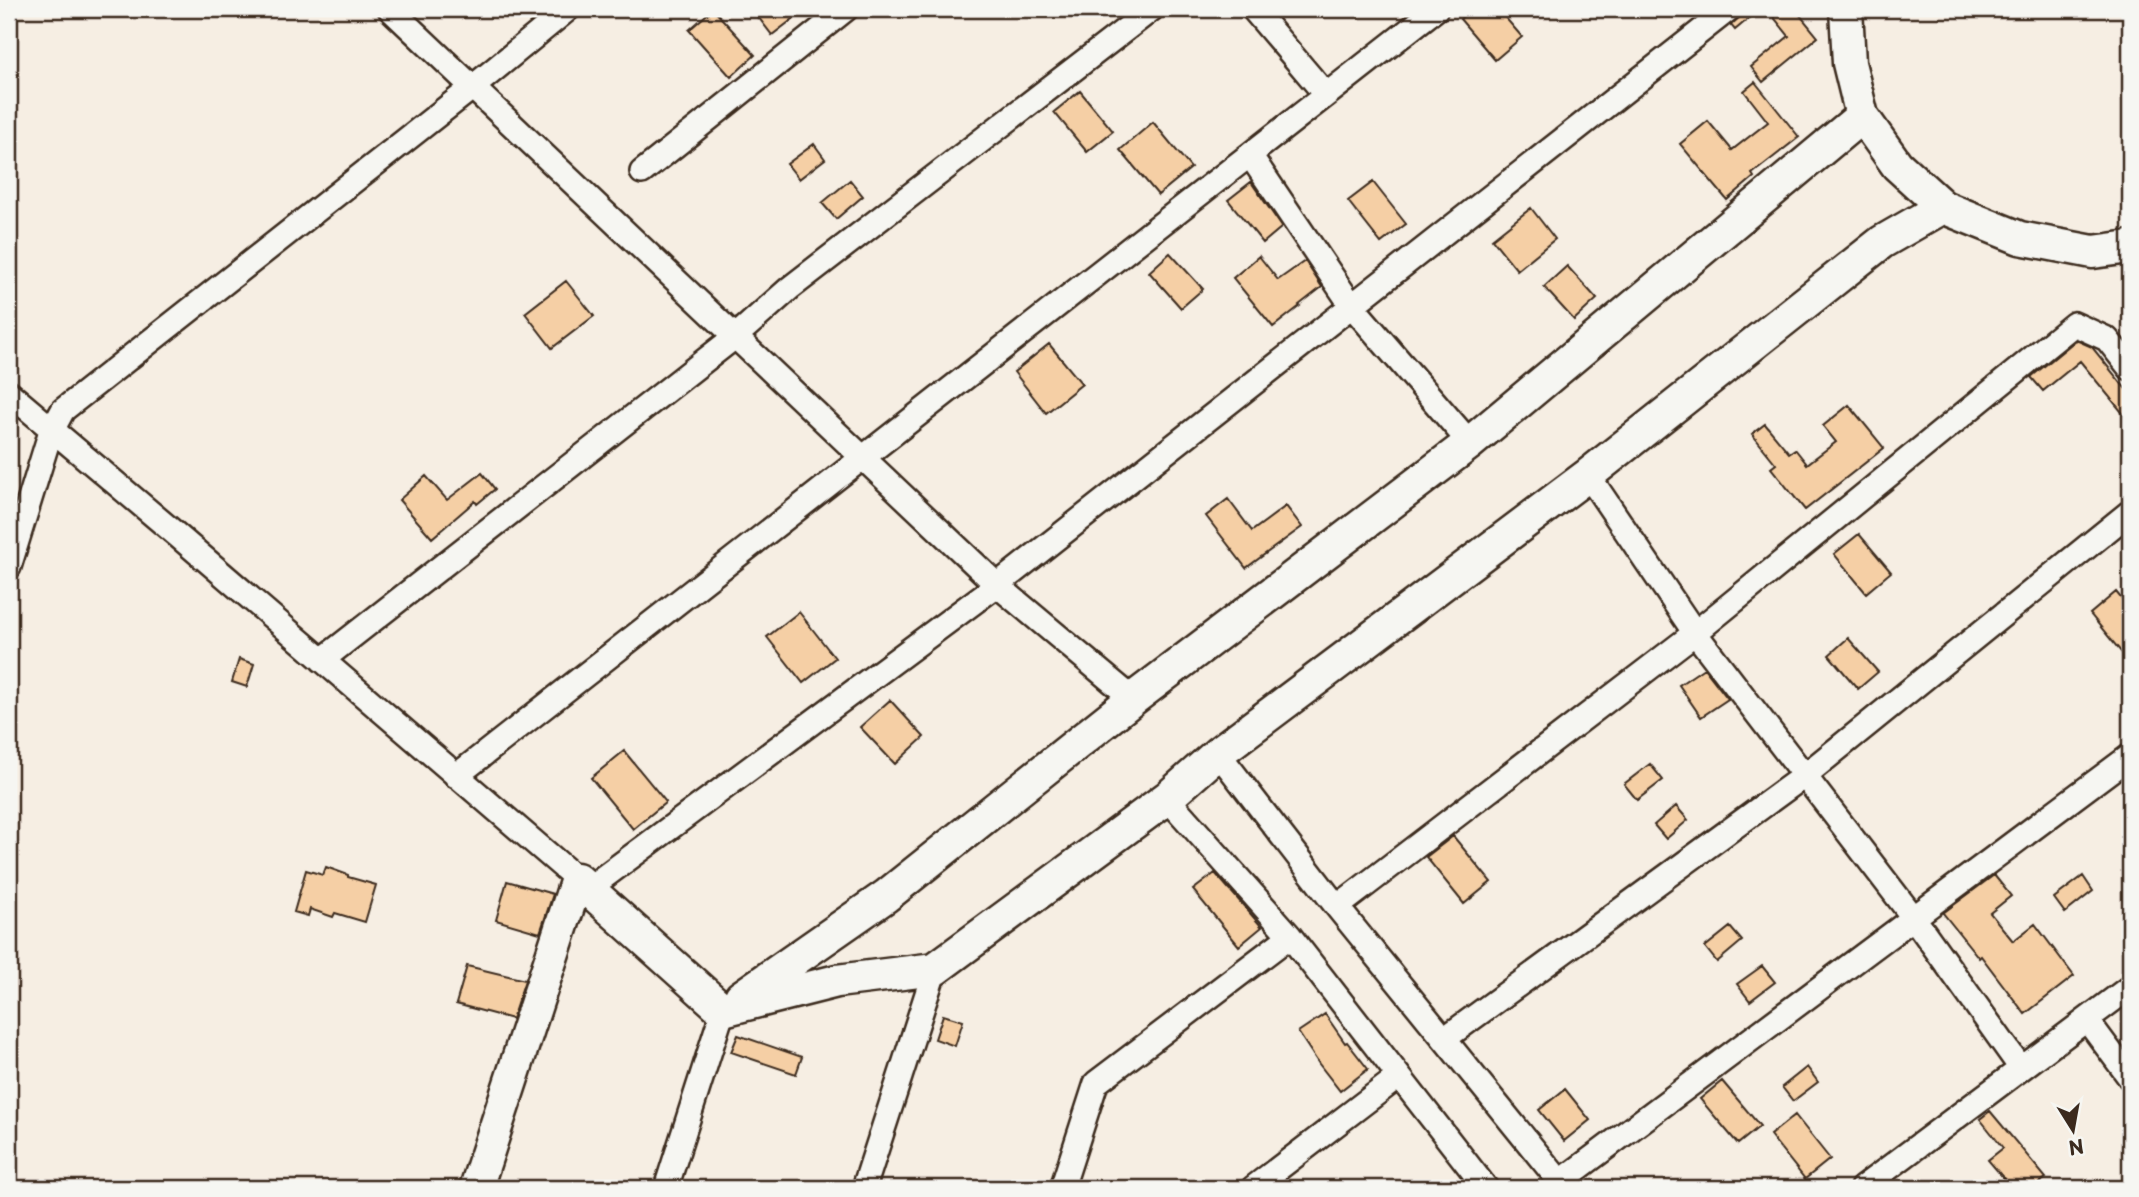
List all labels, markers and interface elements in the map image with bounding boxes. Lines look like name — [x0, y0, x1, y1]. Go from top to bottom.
north arrow — [2038, 1096, 2108, 1166]
text: N — [2066, 1132, 2086, 1163]

